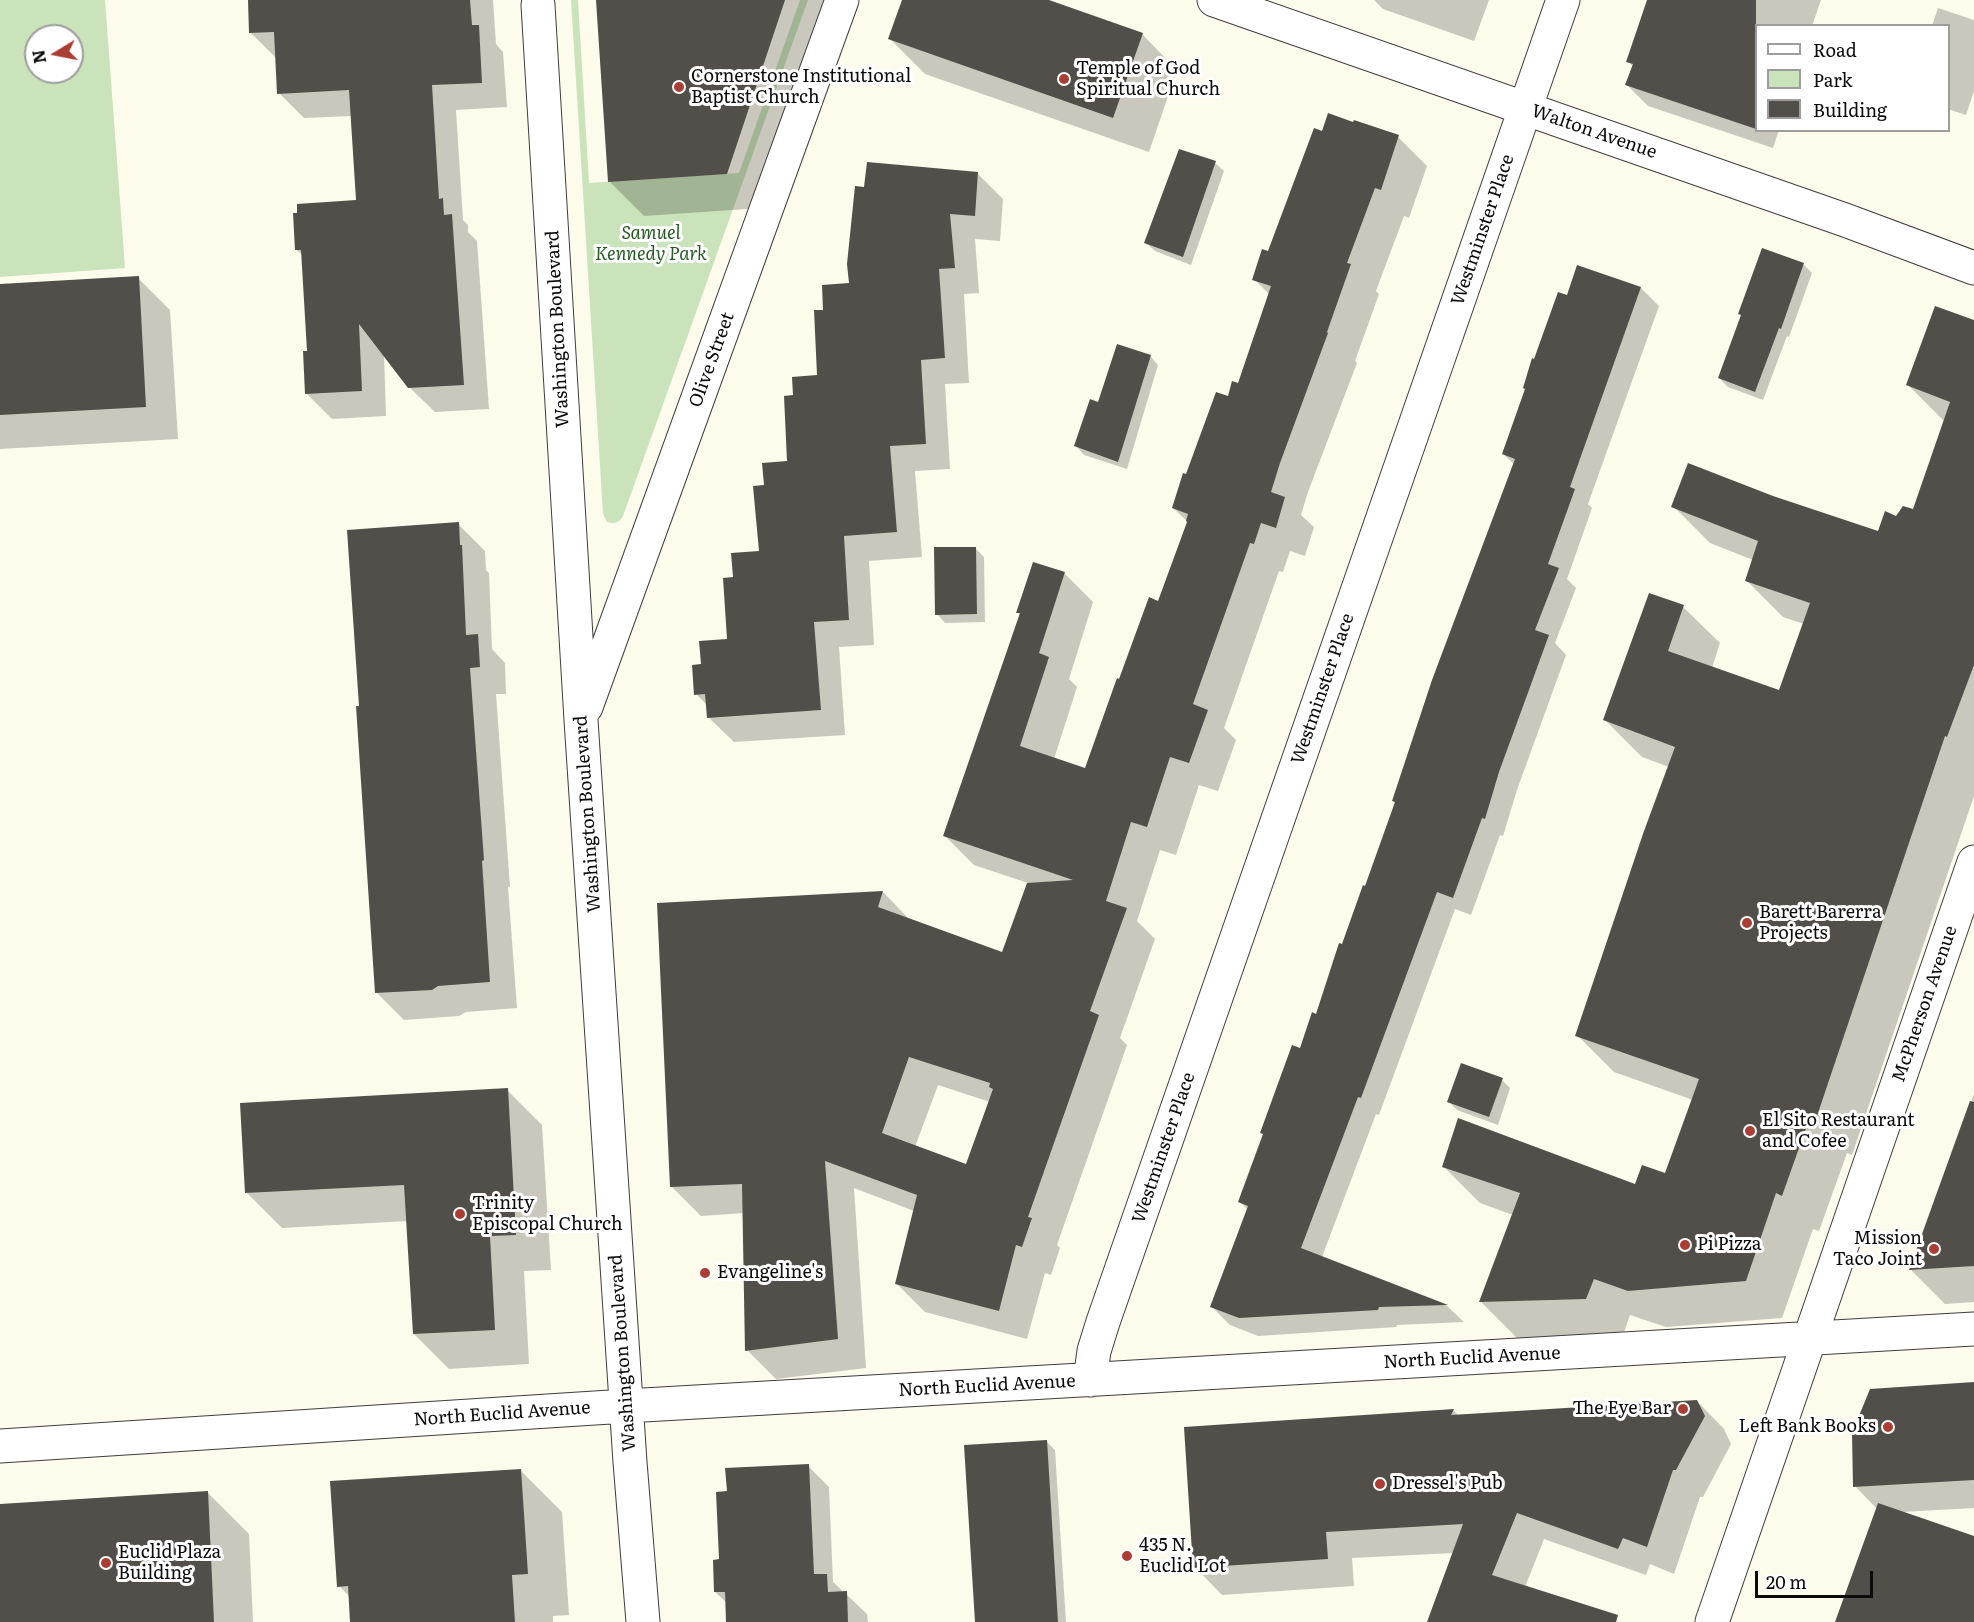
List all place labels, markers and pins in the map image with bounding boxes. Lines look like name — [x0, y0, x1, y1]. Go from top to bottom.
place label: Temple of God Spiritual Church — [1076, 58, 1220, 100]
place label: Cornerstone Institutional Baptist Church — [691, 66, 911, 109]
marker: Temple of God Spiritual Church — [1057, 72, 1071, 86]
marker: Cornerstone Institutional Baptist Church — [672, 80, 686, 94]
place label: Barett Barerra Projects — [1759, 902, 1882, 944]
marker: Barett Barerra Projects — [1740, 916, 1754, 930]
place label: El Sito Restaurant and Cofee — [1762, 1110, 1915, 1152]
marker: El Sito Restaurant and Cofee — [1743, 1124, 1757, 1138]
place label: Trinity Episcopal Church — [472, 1193, 623, 1236]
marker: Trinity Episcopal Church — [453, 1207, 467, 1221]
place label: Mission Taco Joint — [1833, 1228, 1922, 1270]
place label: Pi Pizza — [1697, 1234, 1761, 1256]
marker: Pi Pizza — [1678, 1238, 1692, 1252]
marker: Mission Taco Joint — [1927, 1242, 1941, 1256]
place label: Evangeline's — [717, 1262, 823, 1284]
marker: Evangeline's — [698, 1266, 712, 1280]
place label: The Eye Bar — [1572, 1398, 1671, 1420]
marker: The Eye Bar — [1676, 1402, 1690, 1416]
place label: Left Bank Books — [1739, 1416, 1876, 1438]
marker: Left Bank Books — [1881, 1420, 1895, 1434]
place label: Dressel's Pub — [1392, 1473, 1503, 1495]
marker: Dressel's Pub — [1373, 1477, 1387, 1491]
place label: 435 N. Euclid Lot — [1139, 1535, 1226, 1578]
place label: Euclid Plaza Building — [118, 1542, 221, 1584]
marker: 435 N. Euclid Lot — [1120, 1549, 1134, 1563]
marker: Euclid Plaza Building — [99, 1556, 113, 1570]

